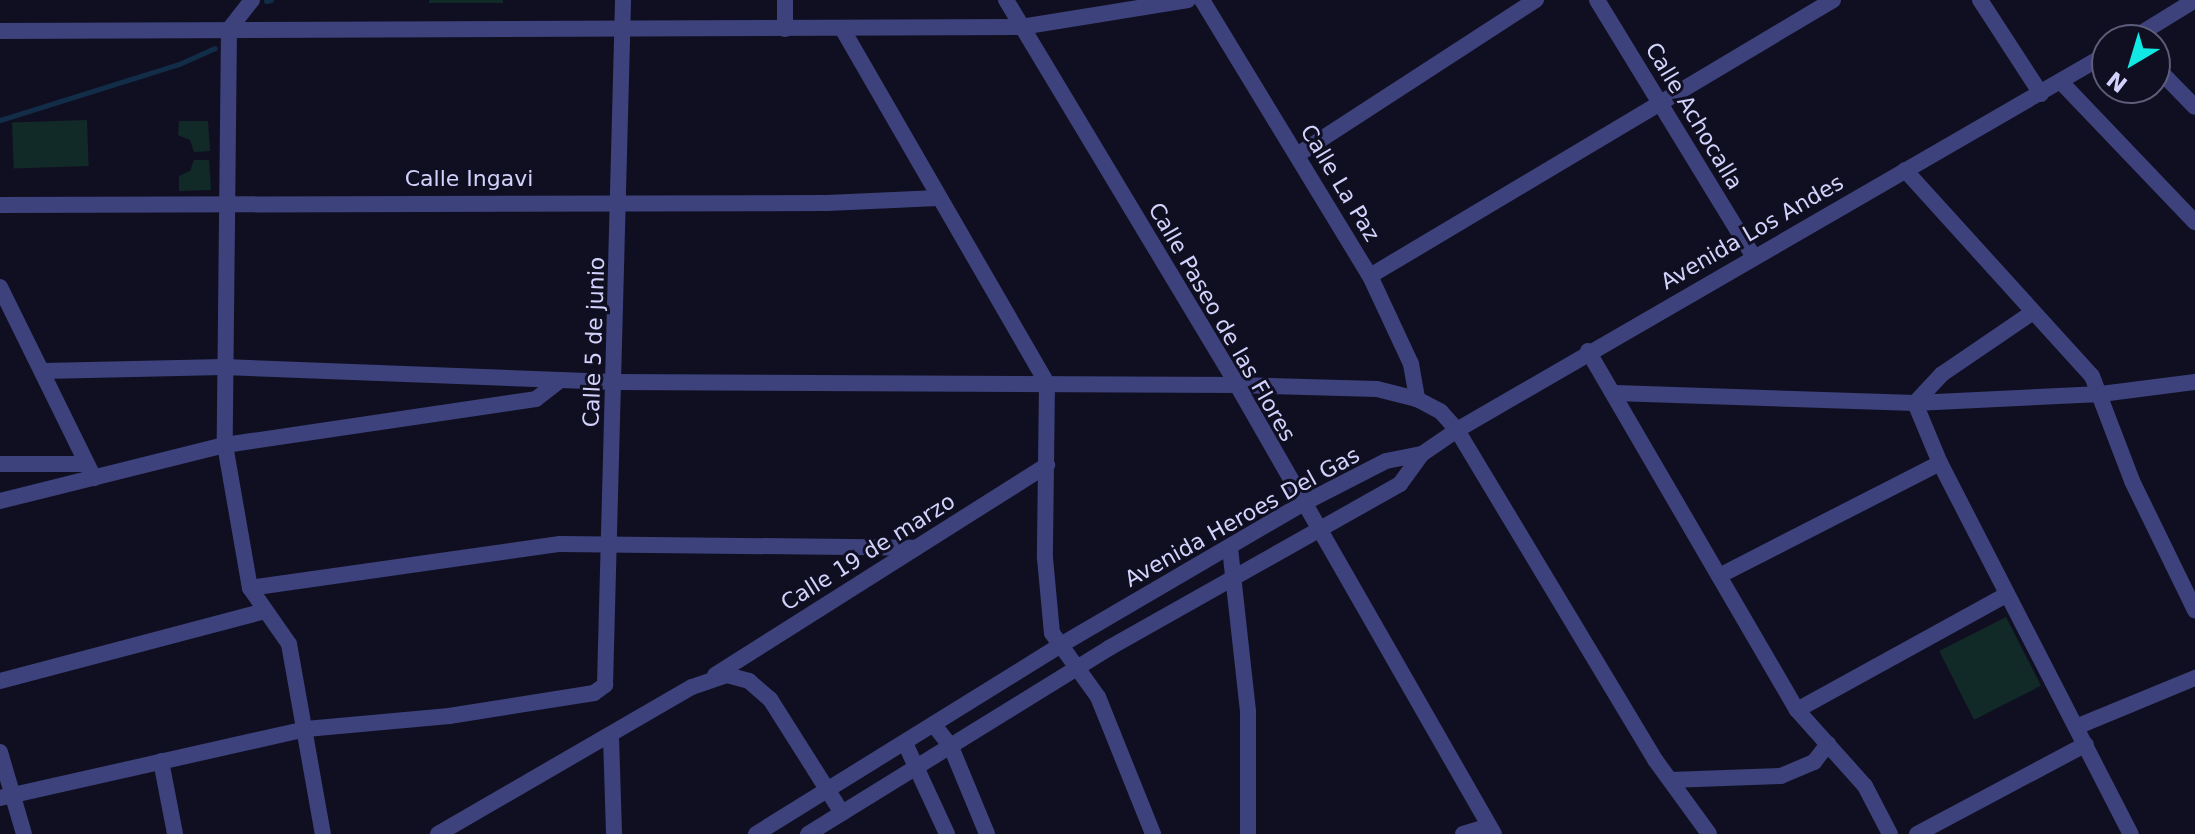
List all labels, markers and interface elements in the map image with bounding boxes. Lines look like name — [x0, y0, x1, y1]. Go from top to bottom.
north arrow — [2091, 24, 2171, 104]
street label: Calle Achocalla — [1640, 38, 1748, 194]
text: N — [2102, 66, 2132, 97]
street label: Calle La Paz — [1295, 120, 1385, 246]
street label: Calle Ingavi — [405, 166, 533, 192]
street label: Avenida Los Andes — [1656, 169, 1848, 295]
street label: Calle Paseo de las Flores — [1143, 198, 1301, 446]
street label: Calle 5 de junio — [578, 256, 610, 428]
street label: Avenida Heroes Del Gas — [1120, 441, 1364, 593]
street label: Calle 19 de marzo — [776, 488, 960, 616]

